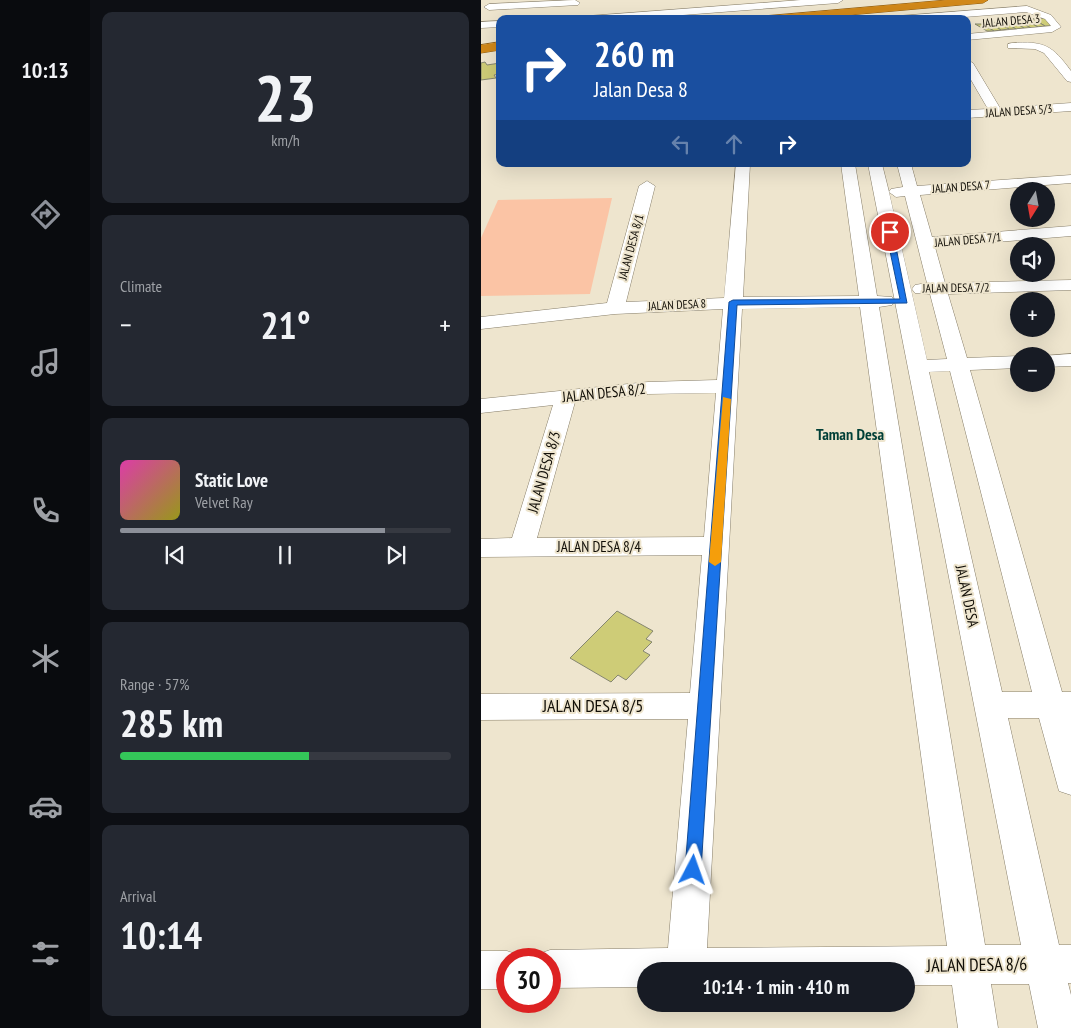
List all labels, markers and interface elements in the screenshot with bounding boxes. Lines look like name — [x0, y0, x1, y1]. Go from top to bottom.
street label: JALAN DESA 3 — [980, 10, 1041, 31]
text: 260 m — [594, 31, 675, 77]
icon: right — [511, 35, 576, 100]
text: 23 — [254, 55, 317, 139]
text: 10:13 — [21, 56, 69, 84]
text: Jalan Desa 8 — [594, 75, 688, 103]
street label: JALAN DESA 5/3 — [984, 101, 1053, 120]
text: km/h — [271, 130, 300, 150]
icon: left — [667, 130, 695, 158]
icon: ahead — [720, 130, 748, 158]
icon: right — [773, 130, 801, 158]
street label: JALAN DESA 7 — [930, 177, 990, 196]
north arrow — [1010, 182, 1055, 228]
map controls — [1010, 182, 1055, 392]
icon: directions — [28, 197, 63, 232]
pin — [869, 211, 911, 253]
street label: JALAN DESA 8/1 — [614, 213, 646, 282]
icon: arrive — [876, 218, 904, 246]
street label: JALAN DESA 7/1 — [933, 229, 1002, 250]
button: sound — [1010, 237, 1055, 282]
text: Climate — [120, 276, 162, 296]
street label: JALAN DESA 7/2 — [921, 279, 990, 296]
button: + — [1010, 292, 1055, 337]
street label: JALAN DESA 8 — [647, 295, 706, 314]
text: 21° — [260, 300, 311, 349]
text: − — [120, 306, 132, 343]
text: + — [439, 306, 451, 343]
icon: music — [28, 345, 63, 380]
button: − — [1010, 347, 1055, 392]
street label: JALAN DESA 8/2 — [560, 379, 647, 406]
district label: Taman Desa — [816, 424, 884, 444]
street label: JALAN DESA 8/3 — [523, 429, 564, 516]
text: Static Love — [195, 468, 268, 492]
text: Velvet Ray — [195, 492, 253, 512]
icon: phone — [28, 493, 63, 528]
street label: JALAN DESA 8/4 — [556, 537, 641, 556]
icon: previous — [161, 541, 189, 569]
icon: pause — [271, 541, 299, 569]
icon: next — [382, 541, 410, 569]
street label: JALAN DESA — [951, 562, 984, 630]
icon: climate — [28, 641, 63, 676]
text: Range · 57% — [120, 674, 189, 694]
street label: JALAN DESA 8/5 — [542, 694, 643, 717]
text: 285 km — [120, 698, 223, 747]
icon: car — [28, 789, 63, 824]
position arrow — [666, 843, 718, 895]
text: Arrival — [120, 886, 156, 906]
text: 10:14 — [120, 910, 202, 959]
icon: filters — [28, 936, 63, 971]
speed limit sign: 30 — [496, 948, 561, 1013]
street label: JALAN DESA 8/6 — [926, 952, 1027, 977]
text: 10:14 · 1 min · 410 m — [703, 975, 849, 999]

